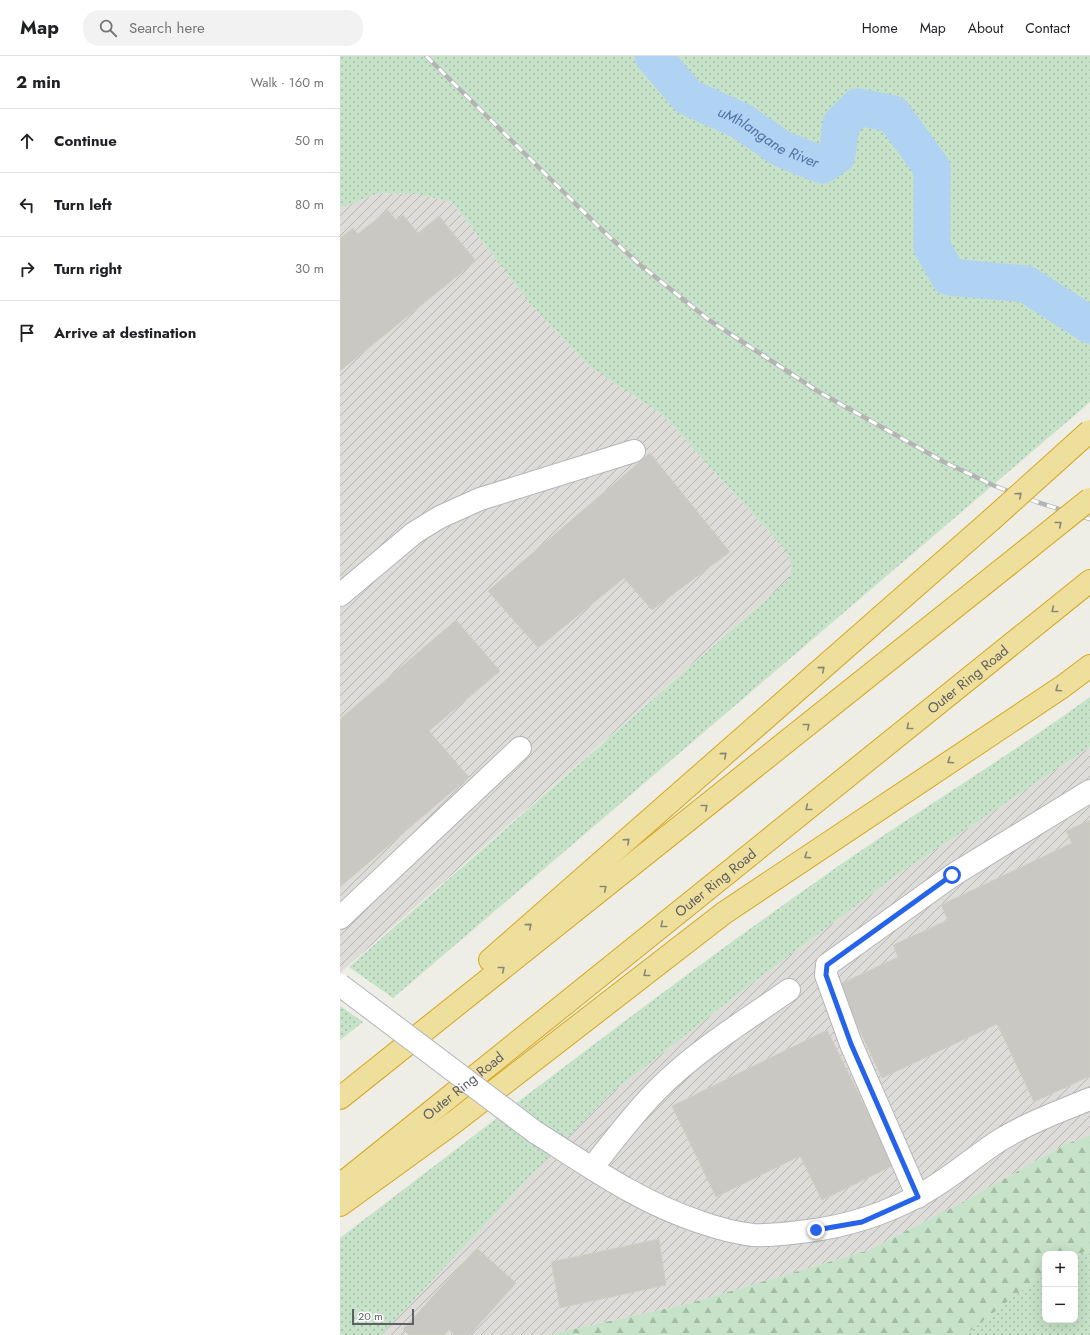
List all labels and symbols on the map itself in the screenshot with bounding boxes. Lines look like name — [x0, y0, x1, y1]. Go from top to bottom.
water label: uMhlangane River — [714, 101, 823, 174]
one-way arrow — [1014, 493, 1022, 500]
one-way arrow — [1055, 521, 1062, 528]
one-way arrow — [1051, 605, 1059, 612]
street label: Outer Ring Road — [923, 641, 1013, 718]
one-way arrow — [817, 666, 825, 673]
one-way arrow — [1056, 684, 1063, 691]
one-way arrow — [907, 722, 914, 729]
one-way arrow — [802, 723, 809, 730]
one-way arrow — [720, 752, 727, 759]
one-way arrow — [948, 756, 955, 763]
one-way arrow — [805, 803, 812, 810]
one-way arrow — [701, 804, 708, 811]
one-way arrow — [623, 839, 630, 846]
street label: Outer Ring Road — [670, 844, 760, 922]
one-way arrow — [804, 852, 811, 859]
route start — [943, 866, 961, 884]
one-way arrow — [599, 885, 606, 892]
one-way arrow — [661, 920, 668, 927]
one-way arrow — [525, 924, 532, 931]
one-way arrow — [497, 967, 504, 974]
one-way arrow — [643, 970, 650, 977]
street label: Outer Ring Road — [418, 1047, 508, 1125]
route end — [807, 1221, 825, 1239]
scale bar — [352, 1307, 414, 1326]

